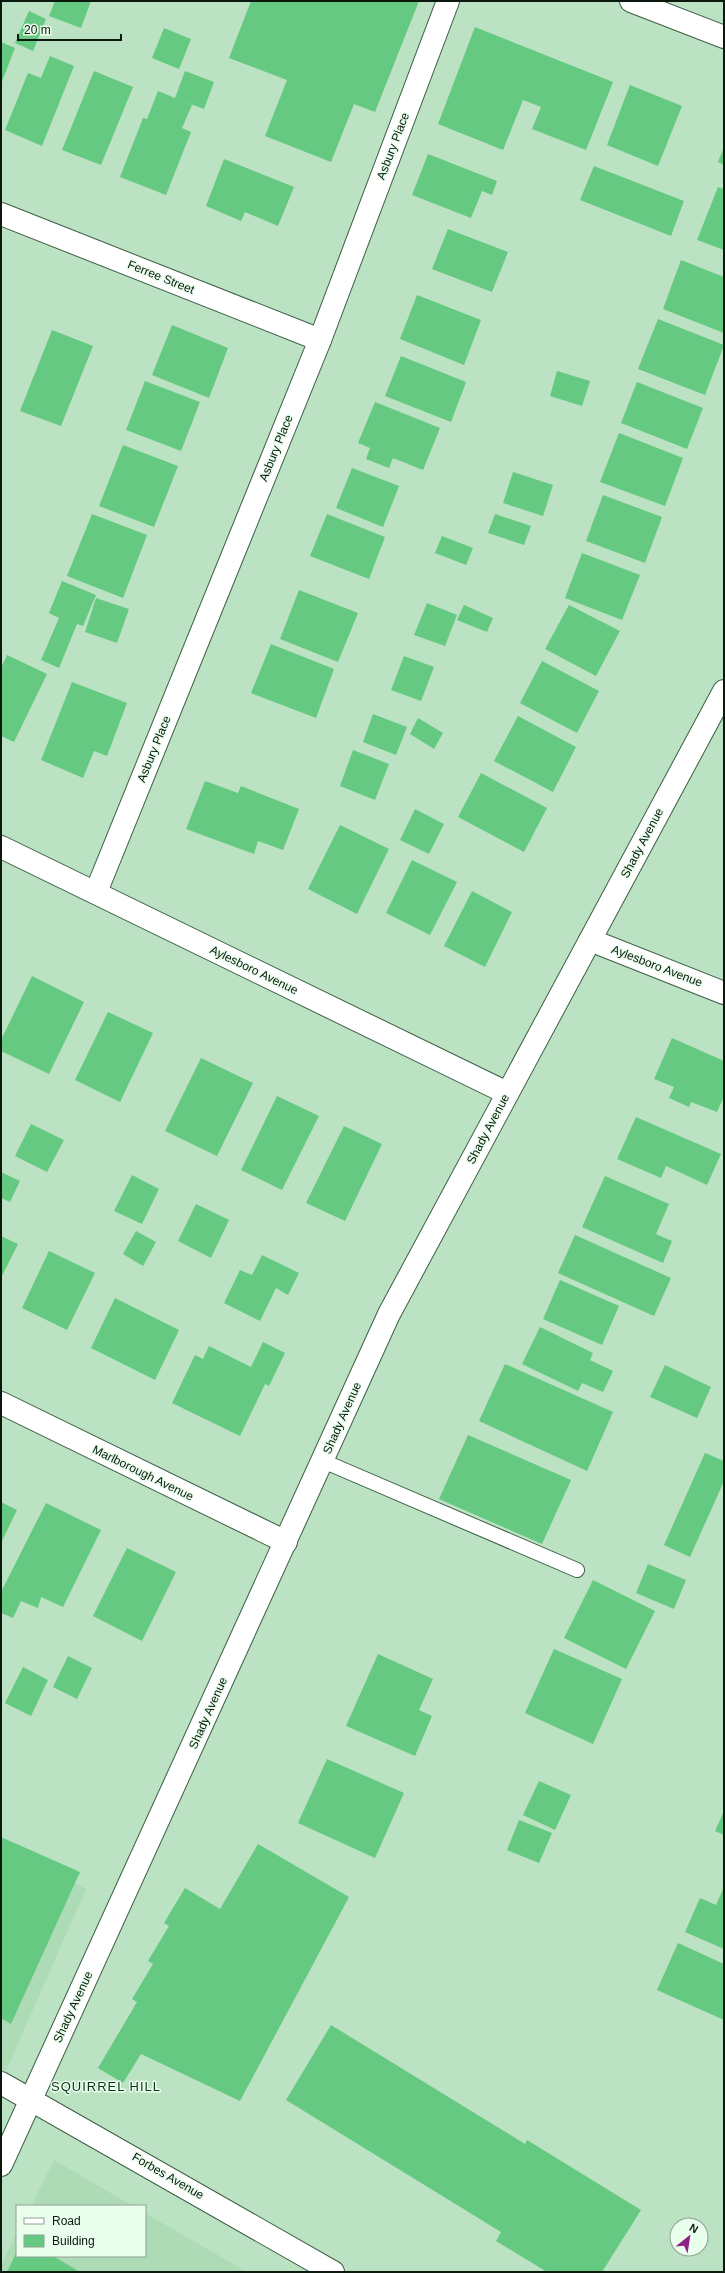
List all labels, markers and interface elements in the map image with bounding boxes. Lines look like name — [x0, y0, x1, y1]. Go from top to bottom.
scale bar — [18, 16, 121, 42]
text: 20 m — [24, 23, 51, 37]
street label: Asbury Place — [374, 110, 412, 182]
street label: Ferree Street — [126, 257, 197, 297]
street label: Asbury Place — [256, 412, 296, 483]
street label: Asbury Place — [134, 713, 174, 784]
street label: Shady Avenue — [618, 805, 666, 880]
street label: Aylesboro Avenue — [610, 942, 705, 990]
street label: Aylesboro Avenue — [208, 943, 301, 998]
street label: Shady Avenue — [464, 1091, 512, 1166]
street label: Shady Avenue — [320, 1380, 364, 1456]
street label: Marlborough Avenue — [90, 1442, 196, 1504]
street label: Shady Avenue — [186, 1675, 230, 1751]
street label: Shady Avenue — [50, 1969, 96, 2045]
district label: SQUIRREL HILL — [51, 2079, 161, 2094]
street label: Forbes Avenue — [130, 2150, 207, 2202]
legend — [16, 2205, 146, 2257]
text: Road — [52, 2214, 81, 2228]
north arrow — [669, 2217, 709, 2257]
text: N — [688, 2221, 700, 2236]
text: Building — [52, 2234, 95, 2248]

